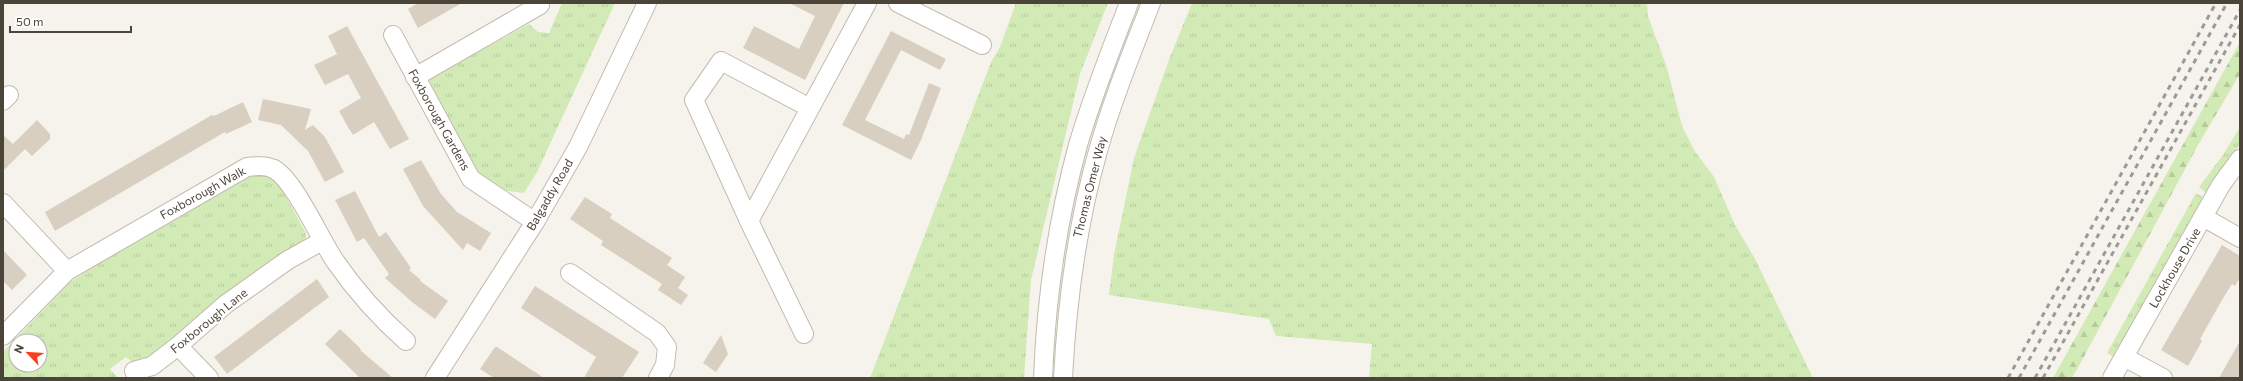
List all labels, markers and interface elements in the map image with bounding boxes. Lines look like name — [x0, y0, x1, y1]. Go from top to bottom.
scale bar — [10, 8, 131, 34]
text: 50 m — [16, 14, 44, 28]
street label: Foxborough Gardens — [406, 66, 474, 173]
street label: Thomas Omer Way — [1070, 135, 1108, 239]
street label: Balgaddy Road — [523, 156, 575, 233]
street label: Foxborough Walk — [157, 163, 248, 221]
street label: Lockhouse Drive — [2145, 225, 2203, 310]
street label: Foxborough Lane — [167, 285, 250, 355]
north arrow — [8, 333, 48, 373]
text: N — [11, 342, 26, 355]

